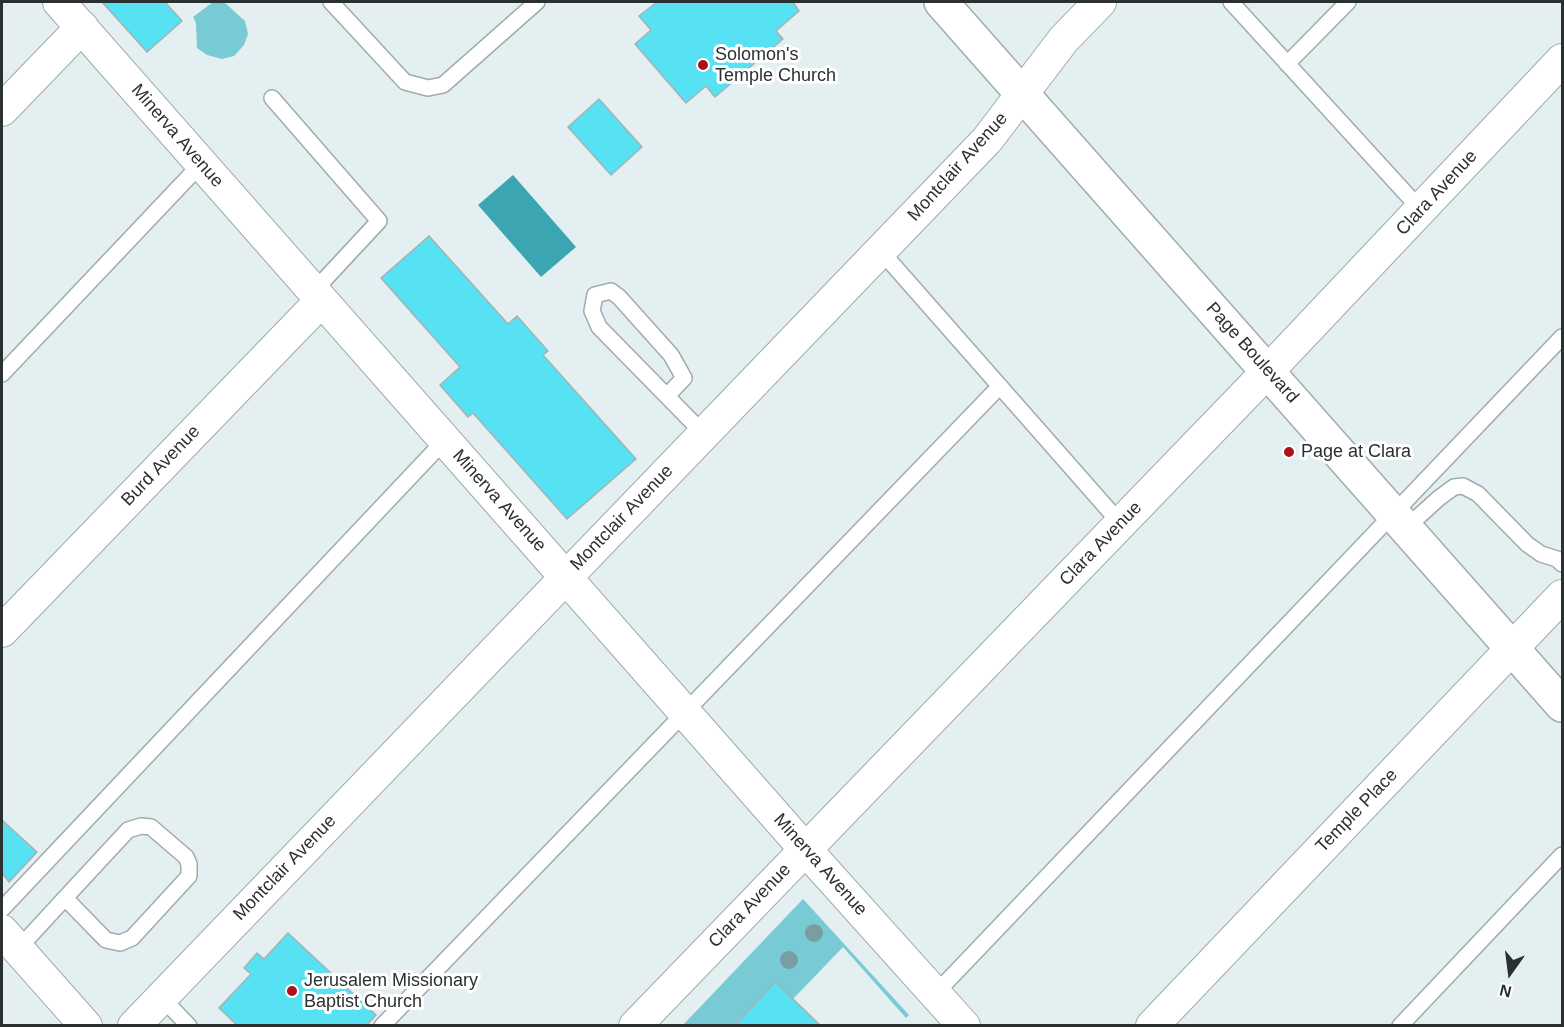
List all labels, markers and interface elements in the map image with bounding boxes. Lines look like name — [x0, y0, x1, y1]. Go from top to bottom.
place label: Solomon's Temple Church — [715, 44, 836, 86]
marker: Solomon's Temple Church — [696, 58, 710, 72]
street label: Minerva Avenue — [126, 80, 228, 192]
street label: Montclair Avenue — [904, 108, 1012, 226]
street label: Clara Avenue — [1392, 146, 1482, 240]
street label: Page Boulevard — [1201, 298, 1303, 408]
street label: Burd Avenue — [117, 421, 205, 511]
place label: Page at Clara — [1301, 441, 1411, 463]
marker: Page at Clara — [1282, 445, 1296, 459]
street label: Minerva Avenue — [448, 446, 550, 556]
street label: Montclair Avenue — [566, 461, 678, 575]
street label: Clara Avenue — [1055, 497, 1147, 591]
street label: Temple Place — [1312, 765, 1402, 857]
street label: Minerva Avenue — [769, 810, 871, 920]
street label: Montclair Avenue — [229, 811, 341, 925]
street label: Clara Avenue — [704, 859, 796, 953]
north arrow — [1480, 943, 1540, 1003]
place label: Jerusalem Missionary Baptist Church — [304, 970, 478, 1012]
text: N — [1498, 981, 1513, 1001]
marker: Jerusalem Missionary Baptist Church — [285, 984, 299, 998]

